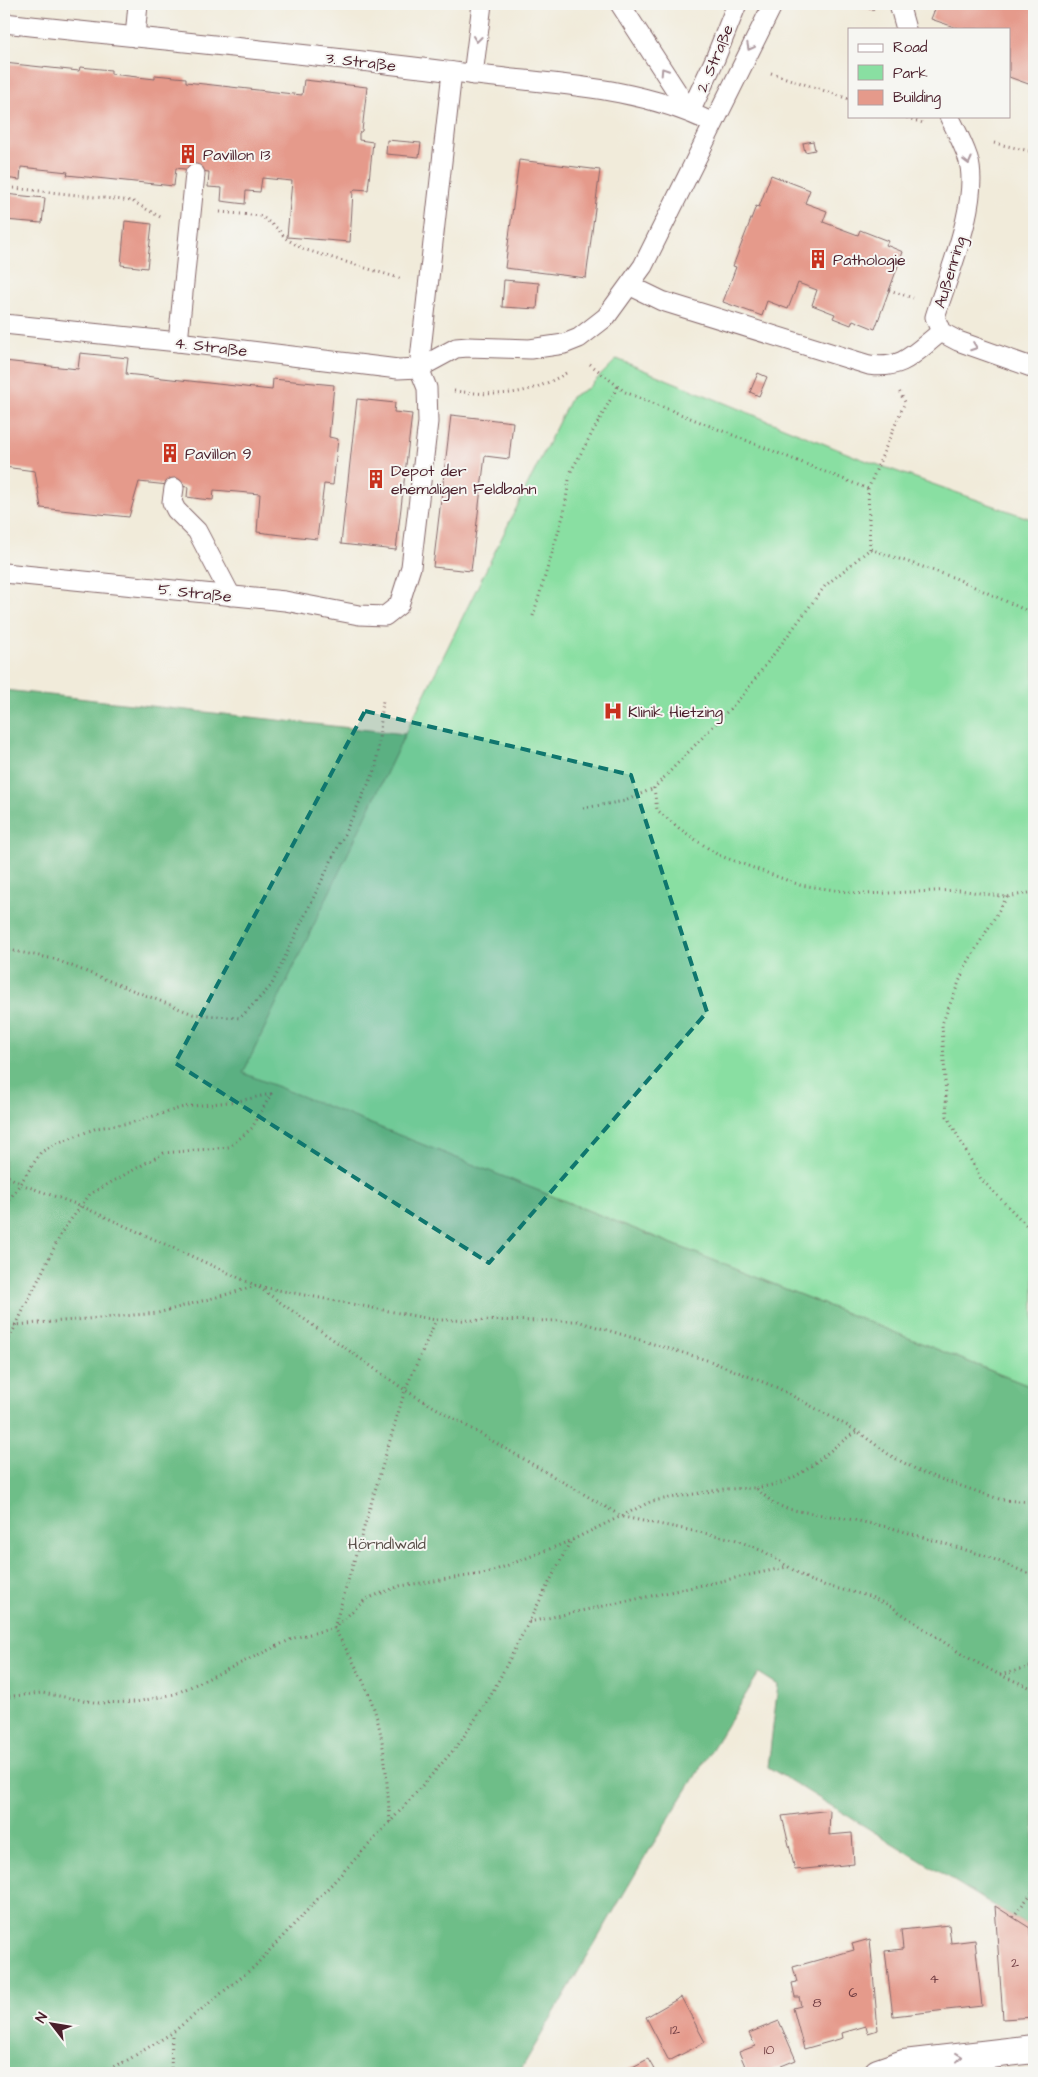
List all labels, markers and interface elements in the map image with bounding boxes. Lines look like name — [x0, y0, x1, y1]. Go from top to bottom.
street label: 2. Straße — [691, 21, 739, 96]
legend — [848, 28, 1010, 118]
one-way arrow — [473, 35, 483, 43]
text: Road — [893, 37, 928, 58]
one-way arrow — [746, 42, 756, 51]
street label: 3. Straße — [325, 47, 398, 77]
text: Park — [893, 63, 928, 84]
one-way arrow — [660, 67, 670, 76]
text: Building — [893, 87, 941, 109]
building icon: Pavillon 13 — [177, 143, 199, 165]
place label: Pavillon 13 — [203, 144, 271, 166]
one-way arrow — [962, 156, 973, 165]
street label: Außenring — [929, 234, 972, 311]
building icon: Pathologie — [807, 248, 829, 270]
place label: Pathologie — [833, 249, 906, 272]
street label: 4. Straße — [173, 332, 249, 362]
one-way arrow — [970, 341, 978, 351]
building icon: Pavillon 9 — [159, 442, 181, 464]
place label: Pavillon 9 — [185, 443, 252, 465]
place label: Depot der ehemaligen Feldbahn — [391, 460, 537, 501]
building icon: Depot der ehemaligen Feldbahn — [365, 468, 387, 490]
street label: 5. Straße — [157, 578, 233, 608]
hospital icon: Klinik Hietzing — [602, 700, 624, 722]
place label: Klinik Hietzing — [628, 701, 723, 724]
park label: Hörndlwald — [348, 1533, 426, 1555]
house number: 2 — [1011, 1953, 1019, 1973]
house number: 4 — [929, 1969, 939, 1989]
house number: 6 — [849, 1983, 858, 2003]
house number: 8 — [812, 1993, 822, 2013]
north arrow — [28, 2000, 78, 2050]
text: N — [31, 2009, 53, 2027]
house number: 12 — [670, 2020, 680, 2040]
house number: 10 — [764, 2040, 774, 2060]
one-way arrow — [956, 2052, 964, 2063]

